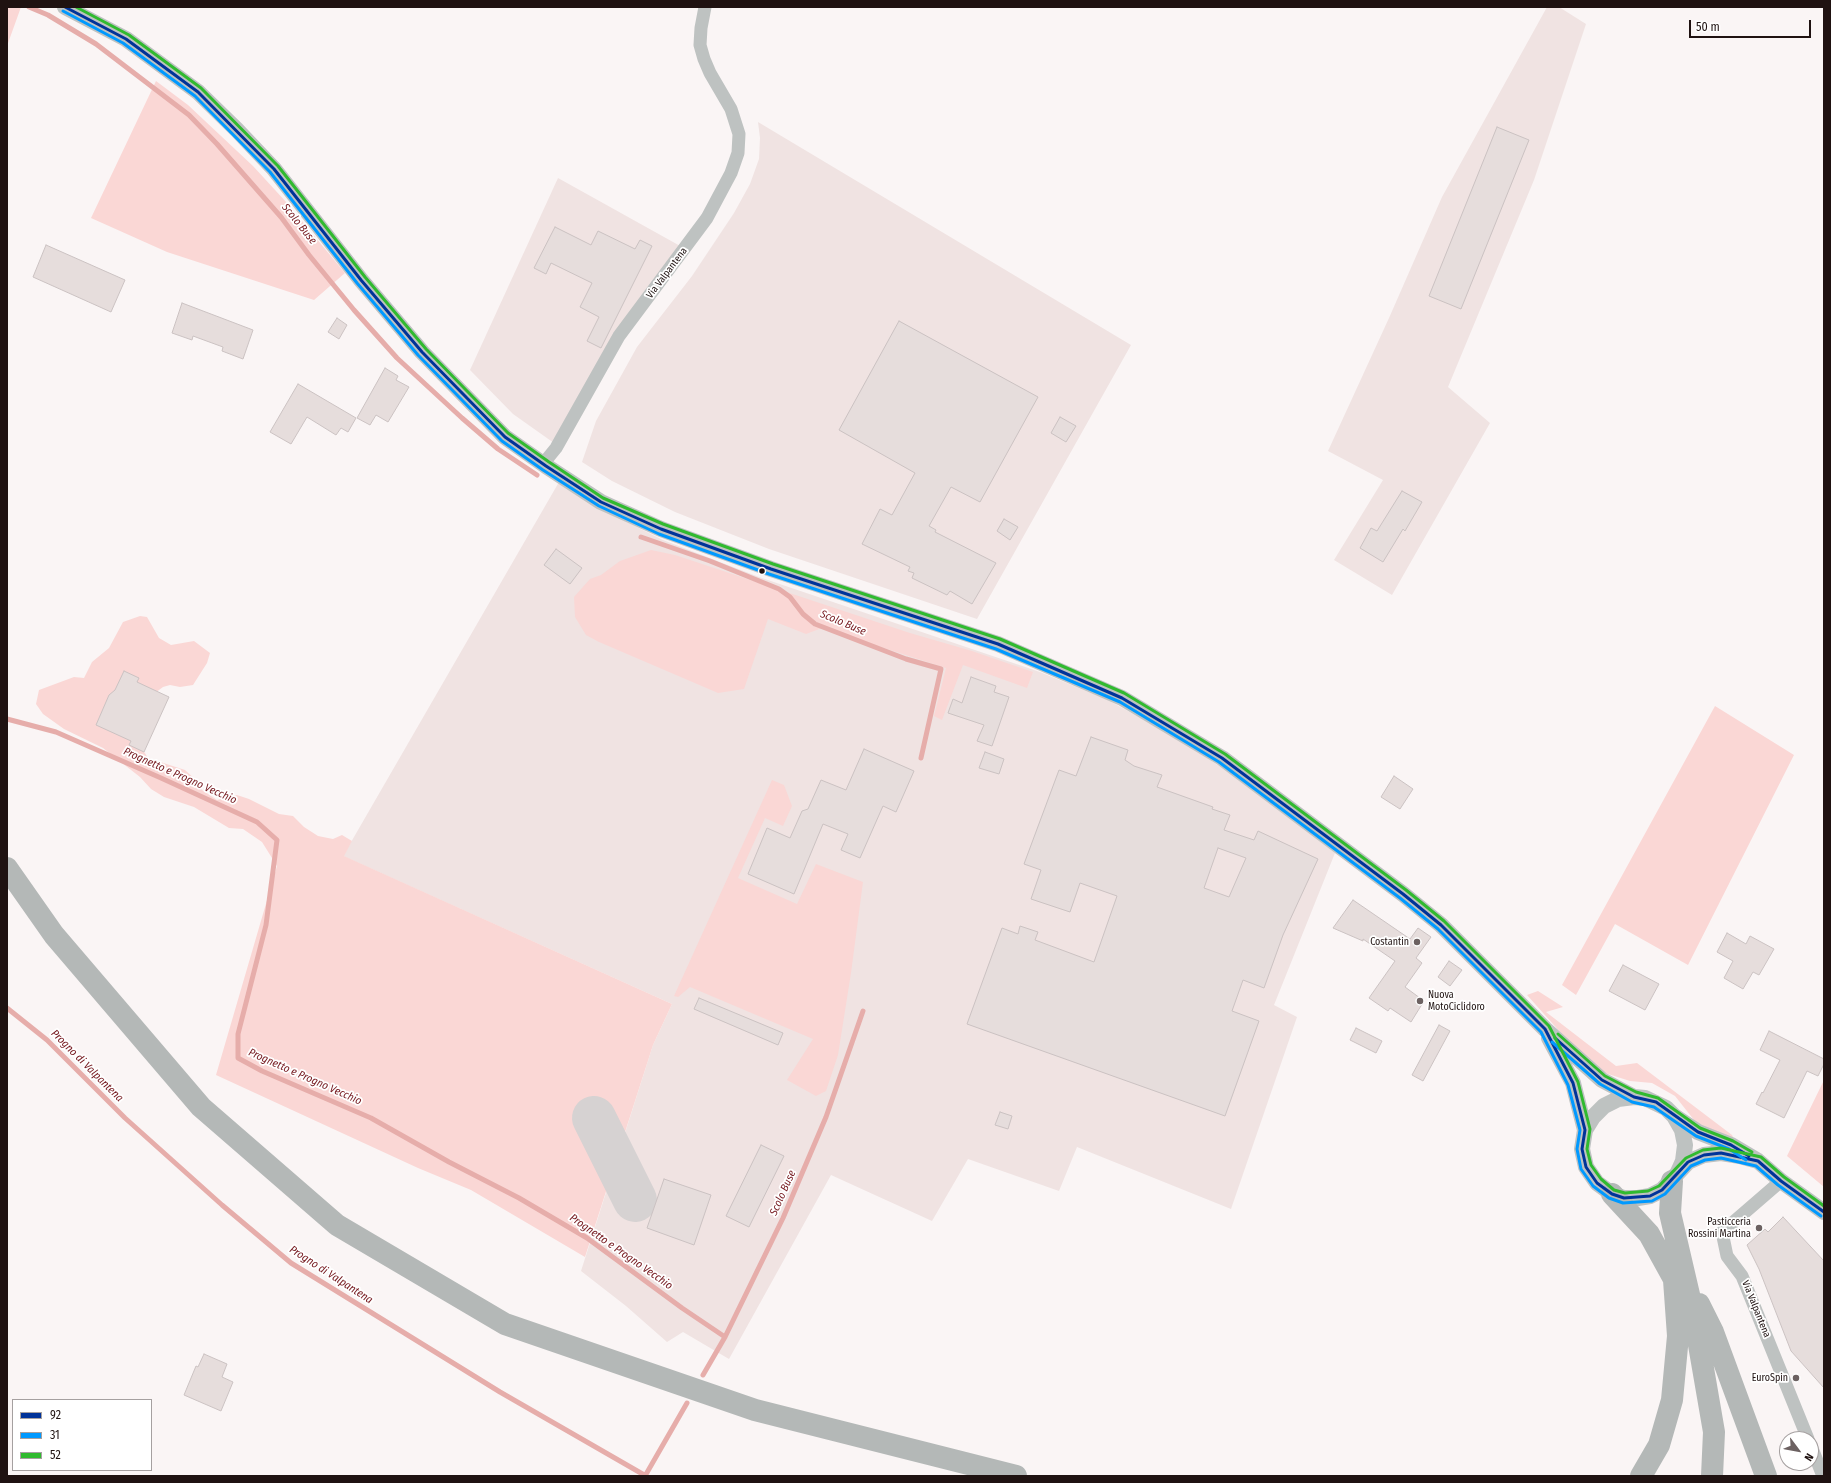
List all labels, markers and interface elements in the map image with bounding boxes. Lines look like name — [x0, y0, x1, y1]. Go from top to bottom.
scale bar — [1691, 12, 1813, 38]
text: 50 m — [1696, 20, 1720, 34]
water label: Scolo Buse — [279, 201, 319, 247]
street label: Via Valpantena — [644, 245, 690, 301]
unlabelled marker — [757, 566, 767, 576]
water label: Scolo Buse — [818, 607, 868, 639]
water label: Prognetto e Progno Vecchio — [121, 745, 239, 807]
place label: Costantin — [1370, 936, 1409, 948]
marker: Costantin — [1412, 937, 1422, 947]
place label: Nuova MotoCiclidoro — [1428, 989, 1485, 1012]
marker: Nuova MotoCiclidoro — [1415, 996, 1425, 1006]
water label: Progno di Valpantena — [48, 1027, 126, 1105]
water label: Prognetto e Progno Vecchio — [246, 1046, 364, 1108]
water label: Scolo Buse — [767, 1168, 799, 1218]
water label: Prognetto e Progno Vecchio — [567, 1211, 675, 1293]
place label: Pasticceria Rossini Martina — [1688, 1216, 1751, 1240]
marker: Pasticceria Rossini Martina — [1754, 1223, 1764, 1233]
water label: Progno di Valpantena — [287, 1243, 375, 1307]
street label: Via Valpantena — [1739, 1279, 1773, 1339]
place label: EuroSpin — [1752, 1372, 1788, 1384]
marker: EuroSpin — [1791, 1373, 1801, 1383]
legend — [12, 1399, 152, 1471]
text: 92 — [50, 1408, 61, 1422]
text: 31 — [50, 1428, 60, 1442]
north arrow — [1779, 1431, 1819, 1471]
text: 52 — [50, 1448, 61, 1462]
text: N — [1801, 1451, 1816, 1463]

